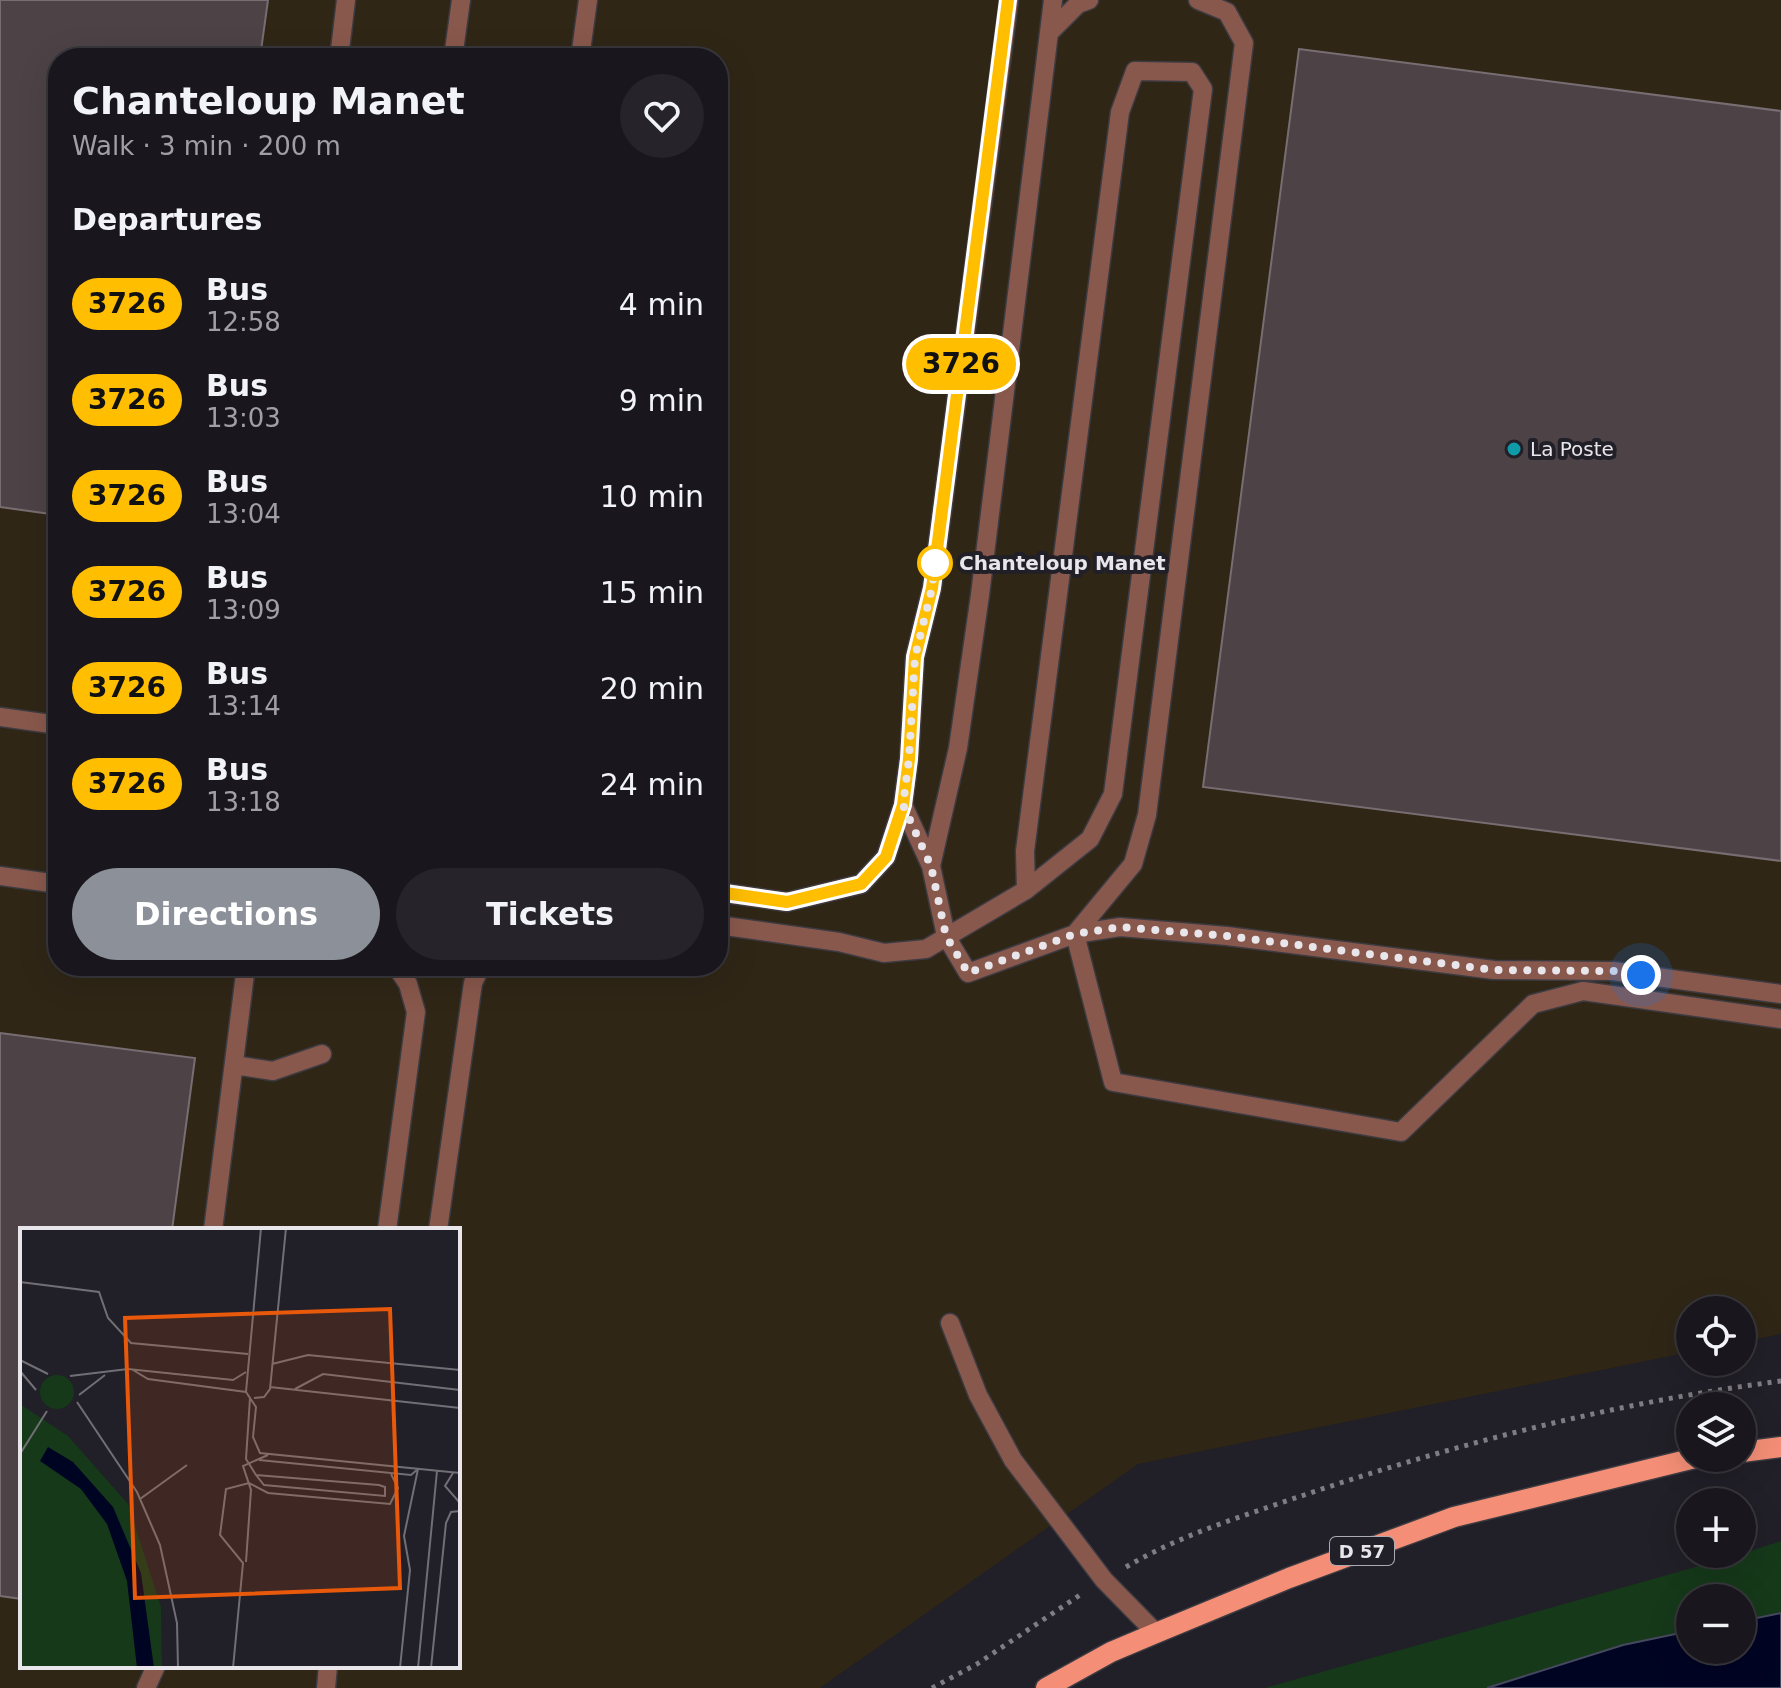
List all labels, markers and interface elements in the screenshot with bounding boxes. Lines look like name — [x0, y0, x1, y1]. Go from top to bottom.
button: heart — [620, 74, 704, 158]
text: Chanteloup Manet — [72, 79, 465, 123]
text: Walk · 3 min · 200 m — [72, 131, 341, 161]
text: Departures — [72, 202, 262, 237]
text: Bus — [206, 272, 268, 307]
text: 3726 — [88, 287, 166, 320]
text: 4 min — [619, 287, 704, 322]
text: 12:58 — [206, 307, 281, 337]
line badge: 3726 — [905, 338, 1017, 390]
text: 3726 — [922, 347, 1000, 380]
text: Bus — [206, 368, 268, 403]
text: 3726 — [88, 383, 166, 416]
text: 9 min — [619, 383, 704, 418]
text: 13:03 — [206, 403, 281, 433]
place label: La Poste — [1530, 437, 1614, 461]
marker: La Poste — [1505, 440, 1523, 458]
text: Bus — [206, 464, 268, 499]
text: 3726 — [88, 479, 166, 512]
text: 10 min — [600, 479, 704, 514]
text: 13:04 — [206, 499, 281, 529]
marker: Chanteloup Manet — [918, 546, 952, 580]
place label: Chanteloup Manet — [959, 551, 1166, 575]
text: Bus — [206, 560, 268, 595]
text: 3726 — [88, 575, 166, 608]
text: 15 min — [600, 575, 704, 610]
text: 13:09 — [206, 595, 281, 625]
text: Bus — [206, 656, 268, 691]
text: 3726 — [88, 671, 166, 704]
text: 20 min — [600, 671, 704, 706]
text: 13:14 — [206, 691, 281, 721]
text: Bus — [206, 752, 268, 787]
text: 3726 — [88, 767, 166, 800]
text: 24 min — [600, 767, 704, 802]
text: 13:18 — [206, 787, 281, 817]
button: Directions — [72, 868, 380, 960]
button: Tickets — [396, 868, 704, 960]
your location — [1621, 955, 1661, 995]
inset map — [20, 1228, 460, 1668]
map controls — [1676, 1296, 1756, 1664]
button: locate — [1676, 1296, 1756, 1376]
button: layers — [1676, 1392, 1756, 1472]
button: + — [1676, 1488, 1756, 1568]
road number: D 57 — [1330, 1537, 1394, 1565]
button: − — [1676, 1584, 1756, 1664]

